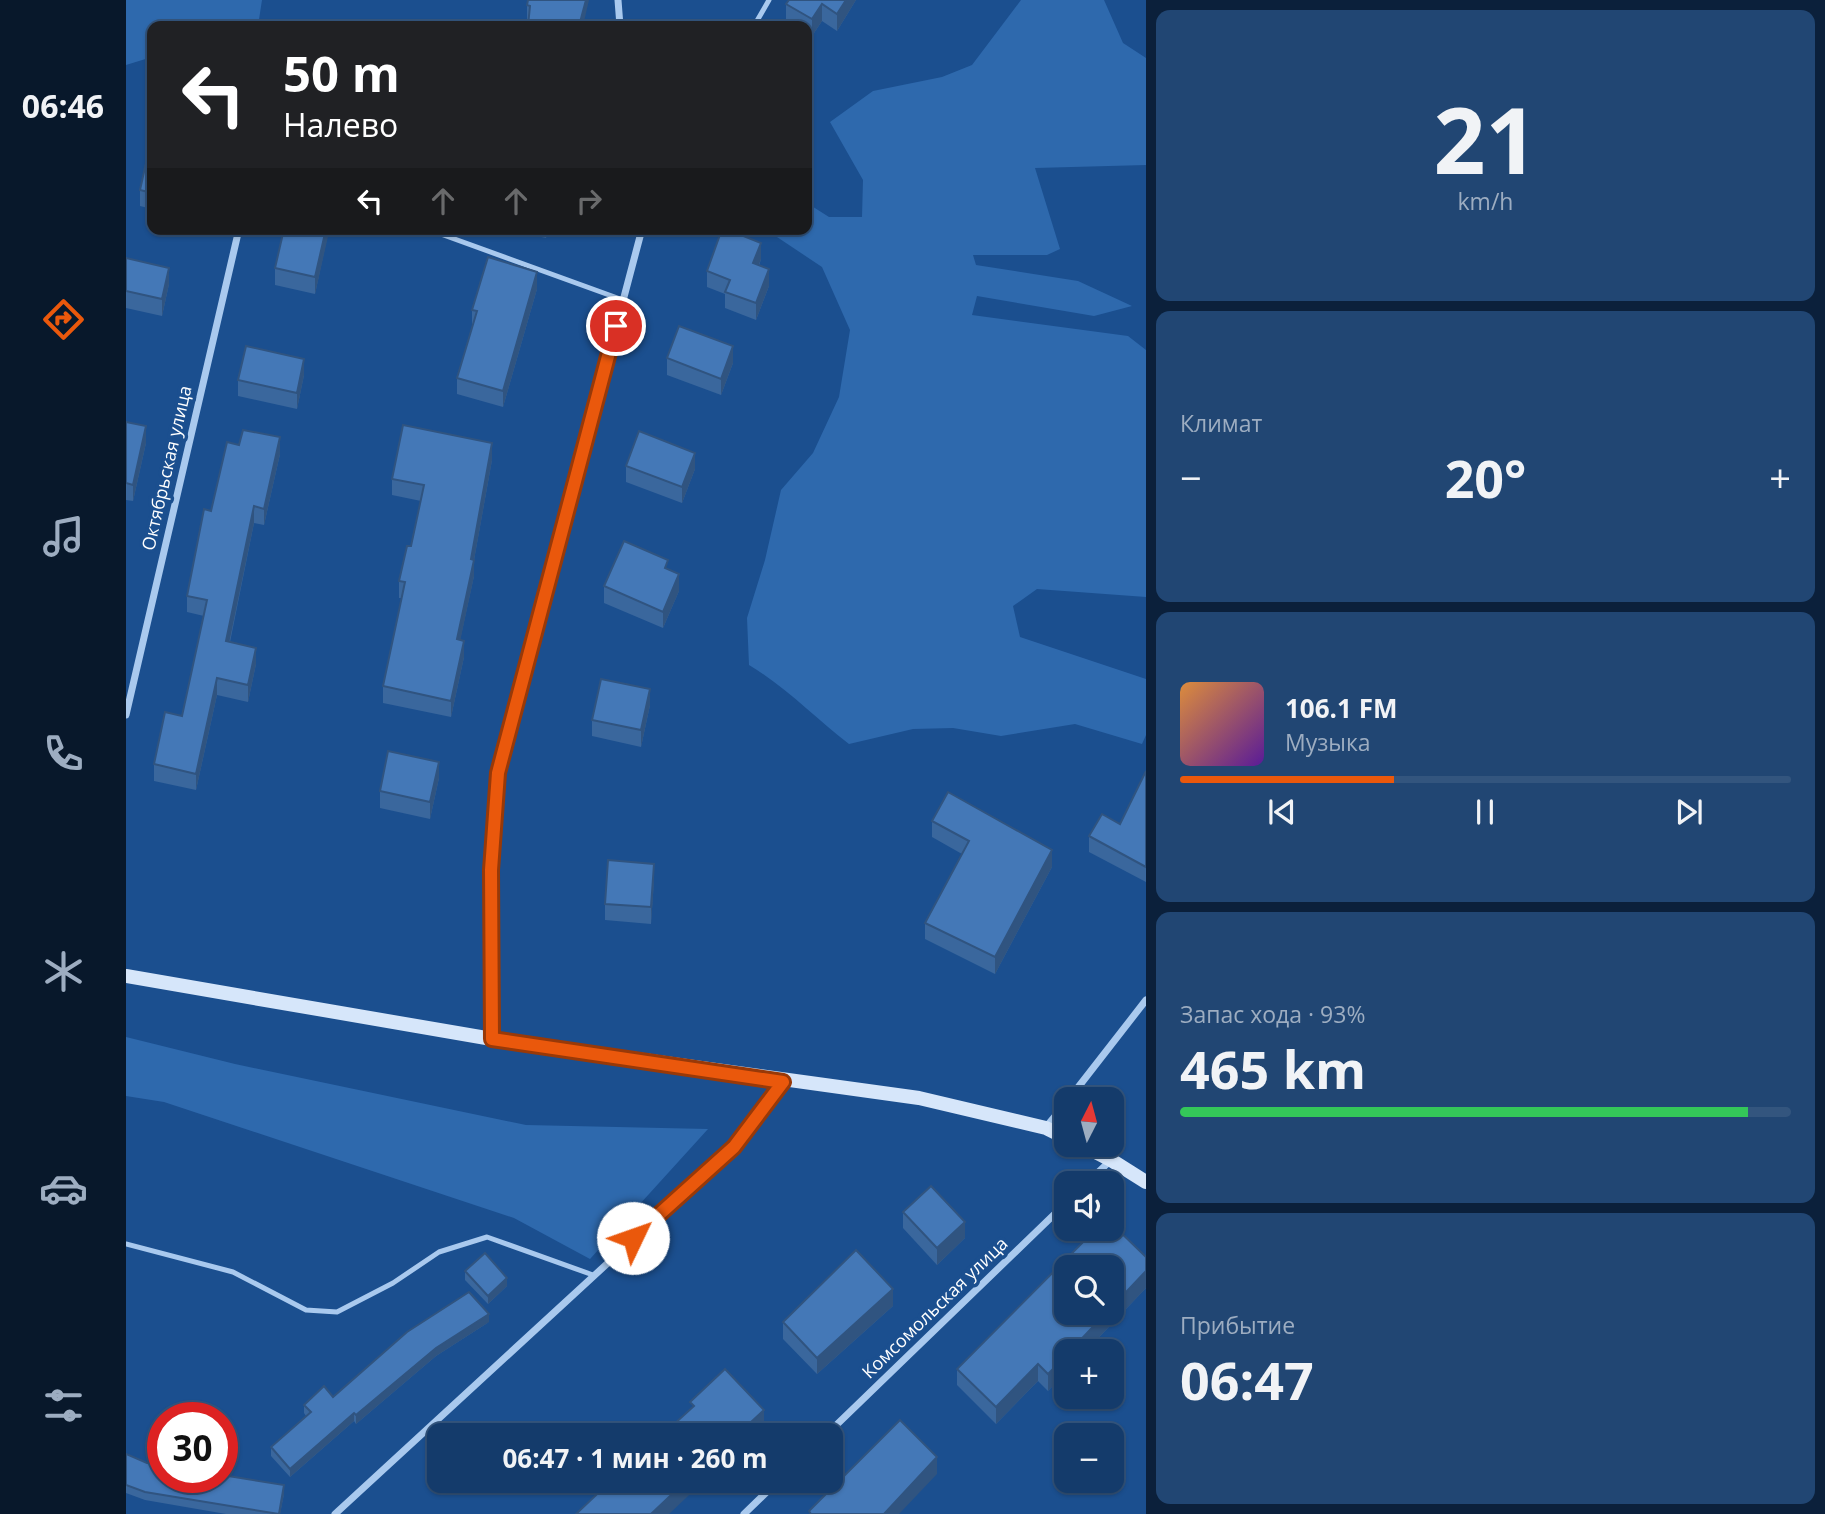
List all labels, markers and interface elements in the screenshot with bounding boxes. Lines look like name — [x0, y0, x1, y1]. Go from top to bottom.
text: 50 m — [283, 40, 400, 106]
icon: left — [168, 49, 259, 140]
text: 21 — [1433, 77, 1538, 201]
text: 06:46 — [22, 84, 104, 127]
text: Налево — [283, 103, 398, 146]
icon: left — [351, 182, 389, 220]
icon: ahead — [424, 182, 462, 220]
icon: ahead — [497, 182, 535, 220]
icon: right — [570, 182, 608, 220]
text: km/h — [1458, 185, 1513, 217]
icon: directions — [39, 295, 88, 344]
pin — [586, 296, 646, 356]
icon: arrive — [597, 307, 635, 345]
street label: Октябрьская улица — [135, 383, 197, 553]
text: Климат — [1180, 407, 1262, 439]
text: 20° — [1445, 442, 1526, 513]
text: − — [1180, 451, 1202, 503]
text: + — [1769, 451, 1791, 503]
icon: music — [39, 512, 88, 561]
text: 106.1 FM — [1285, 690, 1397, 726]
text: Музыка — [1285, 726, 1371, 758]
icon: phone — [39, 729, 88, 778]
icon: previous — [1263, 793, 1301, 831]
icon: pause — [1466, 793, 1504, 831]
icon: next — [1670, 793, 1708, 831]
icon: climate — [39, 947, 88, 996]
text: Запас хода · 93% — [1180, 998, 1365, 1030]
text: 465 km — [1180, 1033, 1366, 1104]
north arrow — [1054, 1087, 1124, 1157]
map controls — [1054, 1087, 1124, 1493]
icon: car — [39, 1164, 88, 1213]
button: sound — [1054, 1171, 1124, 1241]
position arrow — [596, 1201, 670, 1275]
street label: Комсомольская улица — [856, 1231, 1012, 1383]
button: search — [1054, 1255, 1124, 1325]
text: Прибытие — [1180, 1309, 1295, 1341]
button: + — [1054, 1339, 1124, 1409]
text: 06:47 — [1180, 1344, 1314, 1415]
icon: filters — [39, 1381, 88, 1430]
speed limit sign: 30 — [147, 1402, 238, 1493]
button: − — [1054, 1423, 1124, 1493]
text: 06:47 · 1 мин · 260 m — [502, 1440, 768, 1476]

